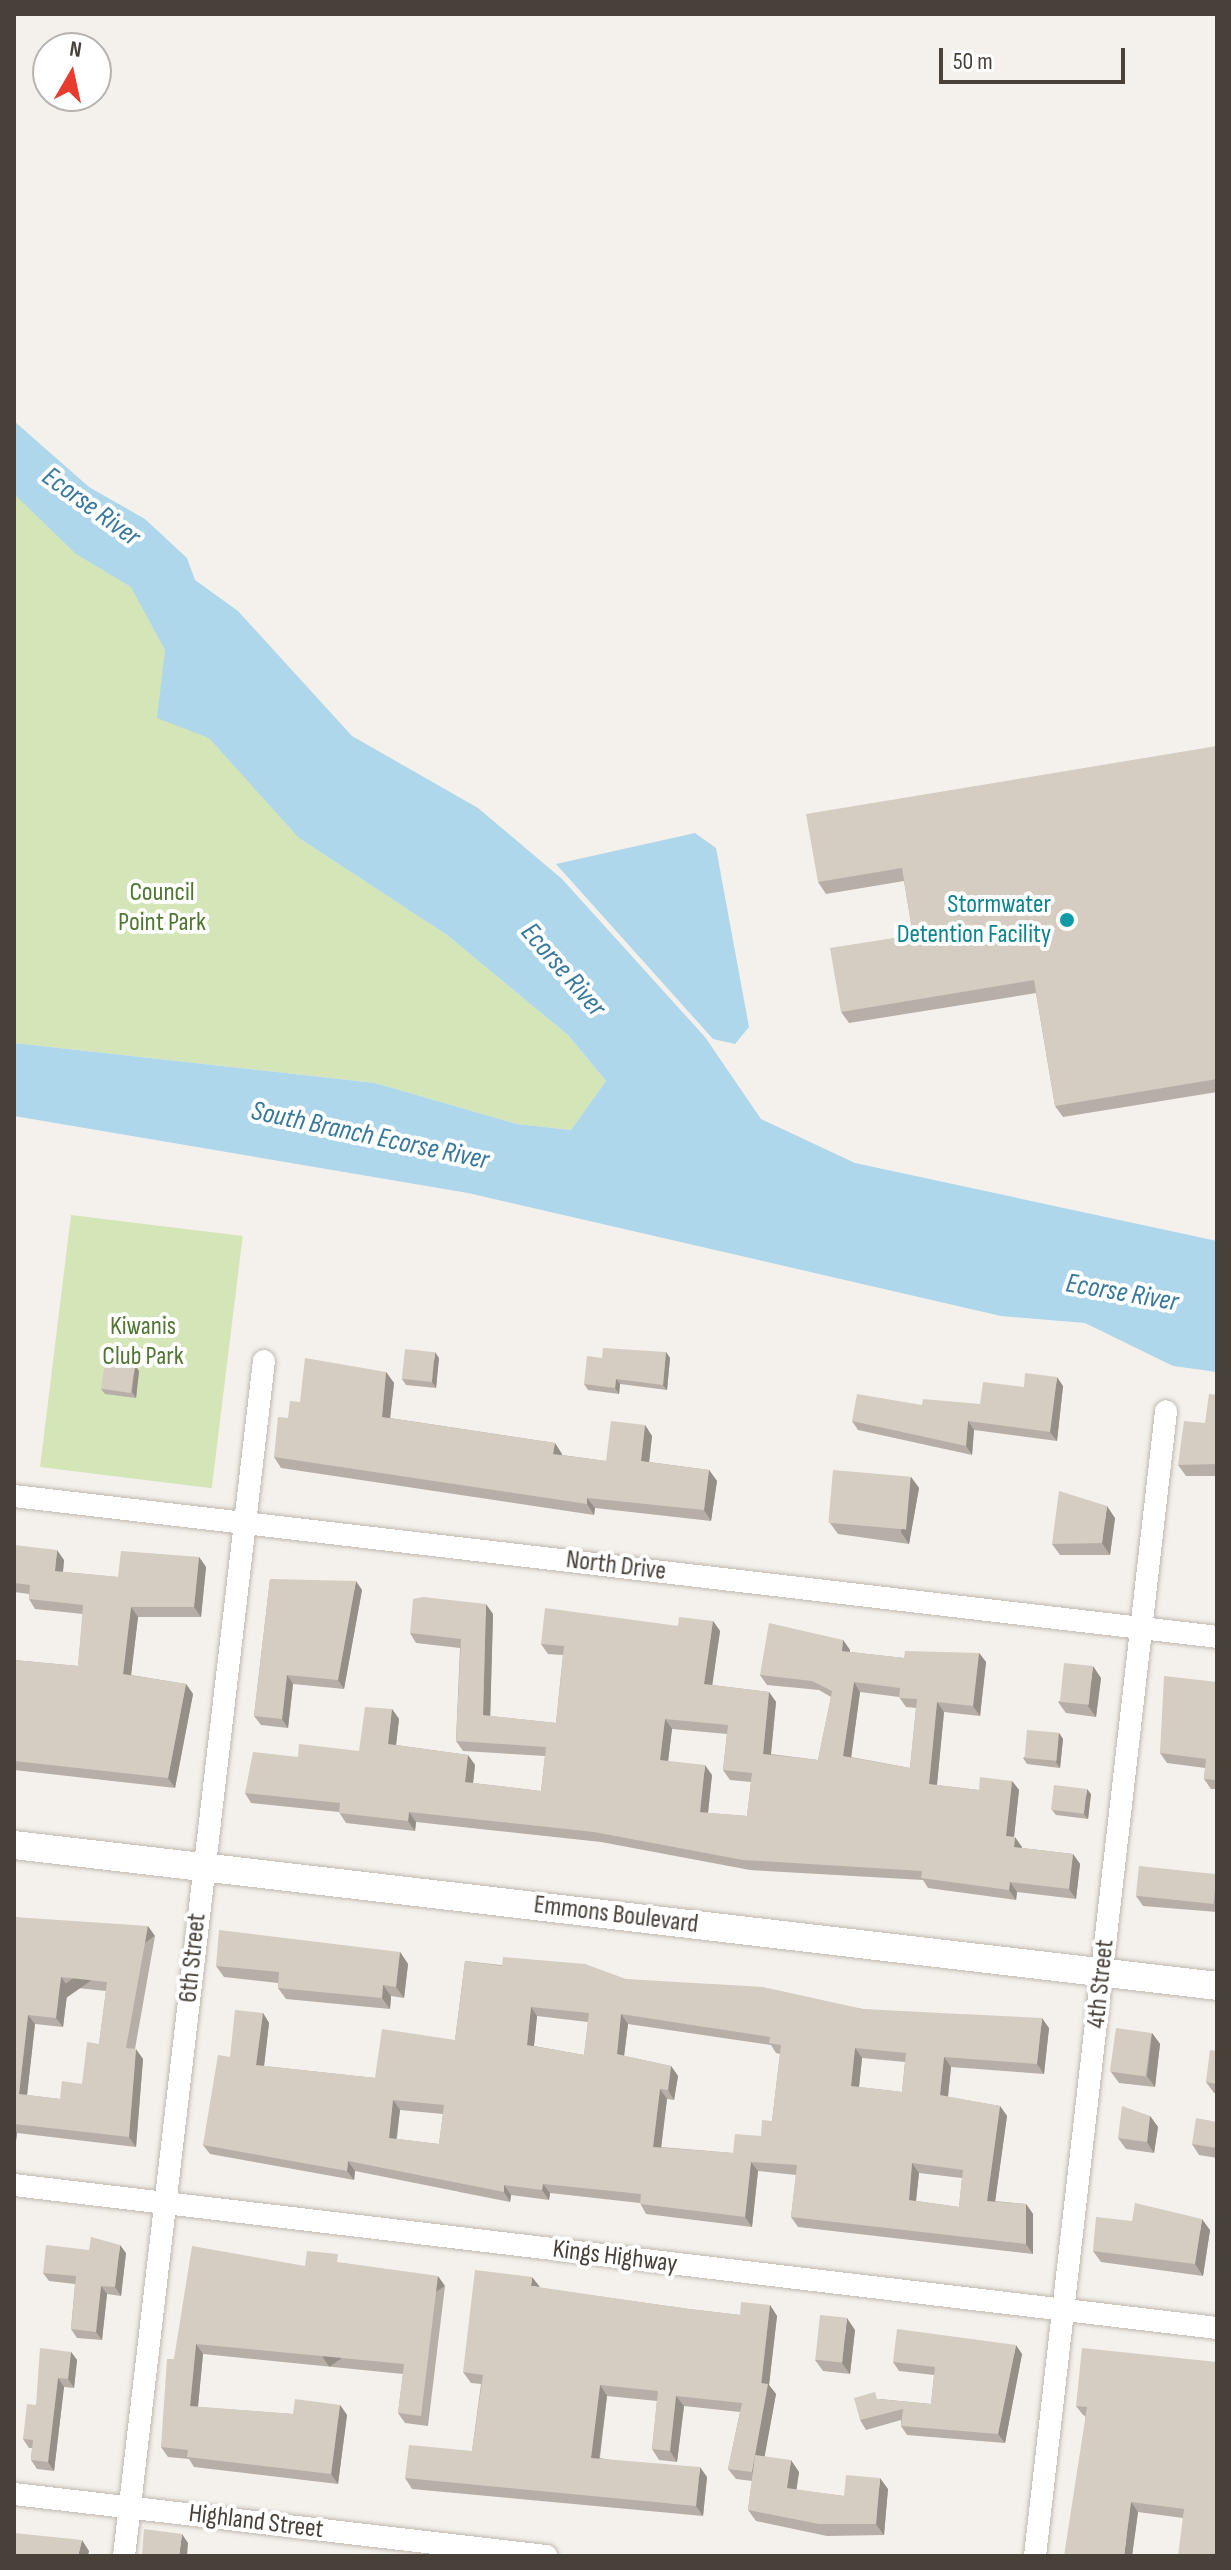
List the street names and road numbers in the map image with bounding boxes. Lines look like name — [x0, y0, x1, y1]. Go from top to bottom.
street label: North Drive — [564, 1544, 668, 1588]
street label: Emmons Boulevard — [532, 1889, 700, 1941]
street label: 6th Street — [173, 1912, 213, 2004]
street label: 4th Street — [1081, 1938, 1121, 2030]
street label: Kings Highway — [551, 2234, 679, 2280]
street label: Highland Street — [187, 2498, 325, 2546]

